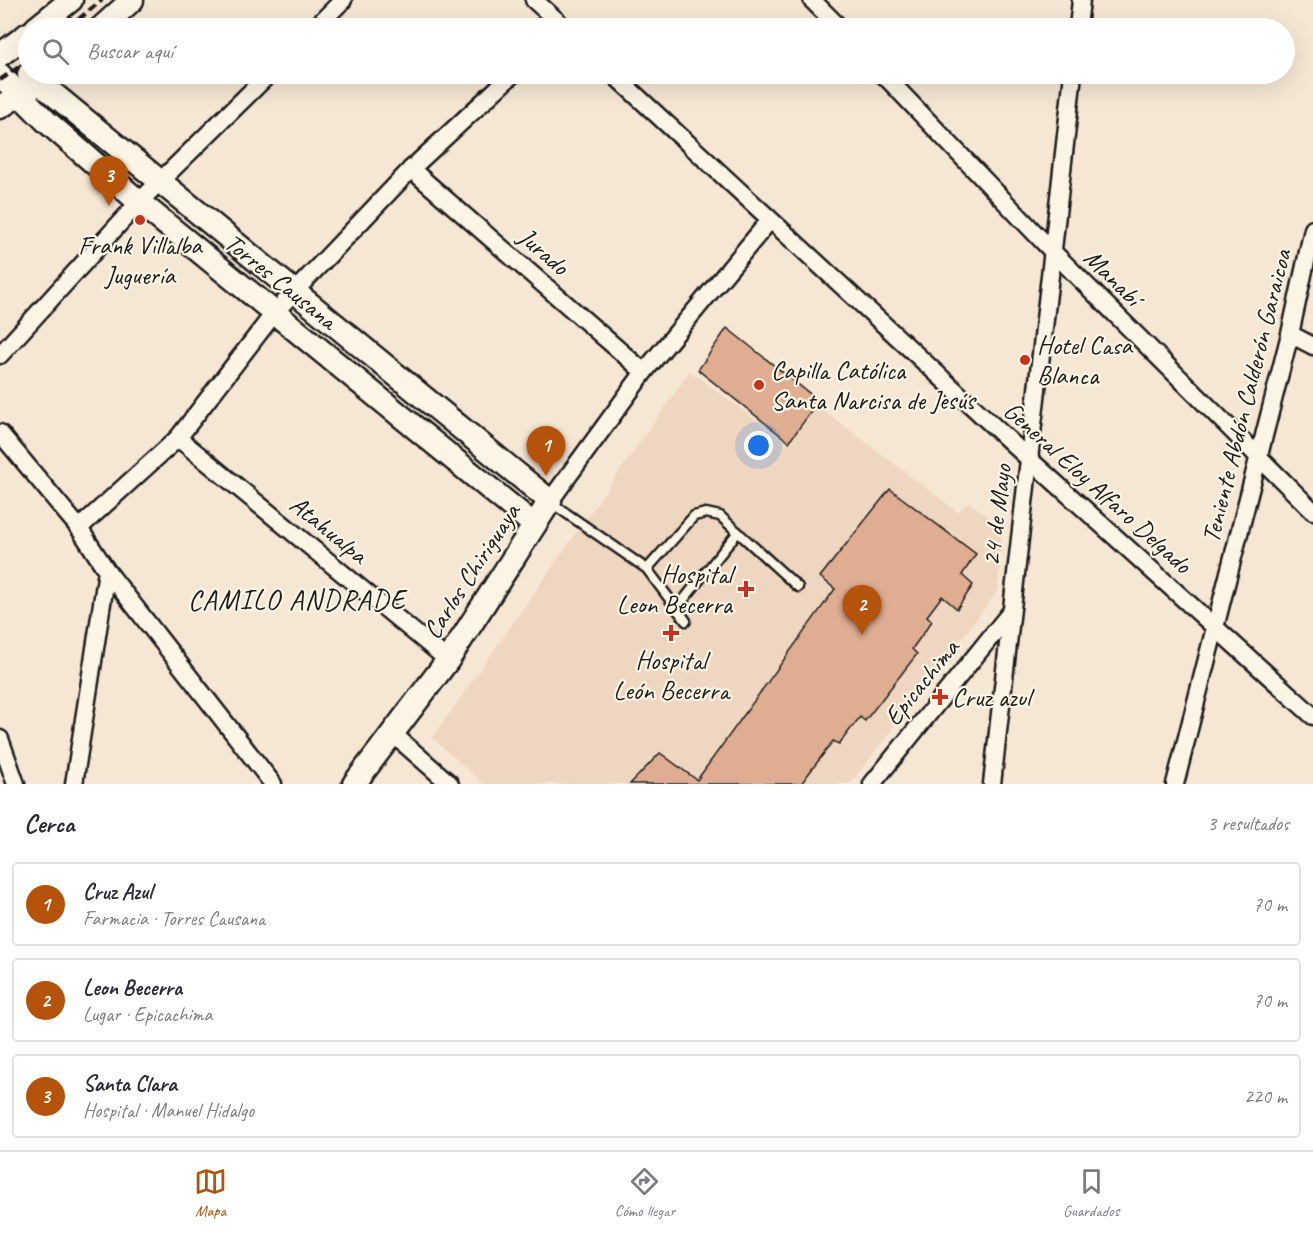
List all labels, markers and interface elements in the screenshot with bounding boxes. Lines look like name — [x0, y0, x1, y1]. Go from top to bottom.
search box — [18, 18, 1295, 84]
icon: search — [39, 35, 72, 68]
text: Buscar aquí — [87, 37, 173, 65]
pin: 3 — [90, 156, 128, 206]
marker: Frank Villalba Juguería — [133, 213, 147, 227]
street label: Jurado — [510, 219, 577, 283]
street label: Torres Causana — [218, 226, 345, 338]
place label: Frank Villalba Juguería — [78, 229, 203, 292]
street label: Manabí — [1077, 242, 1152, 317]
street label: Teniente Abdón Calderón Garaicoa — [1194, 245, 1299, 546]
place label: Hotel Casa Blanca — [1037, 329, 1134, 392]
marker: Hotel Casa Blanca — [1018, 353, 1032, 367]
place label: Capilla Católica Santa Narcisa de Jesús — [771, 354, 977, 417]
marker: Capilla Católica Santa Narcisa de Jesús — [752, 378, 766, 392]
street label: General Eloy Alfaro Delgado — [997, 394, 1200, 582]
pin: 1 — [526, 426, 566, 476]
your location — [744, 431, 773, 460]
street label: 24 de Mayo — [974, 461, 1019, 568]
street label: Atahualpa — [283, 488, 376, 572]
street label: Carlos Chiriguaya — [415, 496, 528, 645]
place label: Hospital Leon Becerra — [617, 558, 737, 621]
marker: Hospital Leon Becerra — [737, 580, 755, 598]
district label: CAMILO ANDRADE — [188, 582, 408, 617]
pin: 2 — [842, 586, 882, 635]
marker: Hospital León Becerra — [662, 624, 680, 642]
street label: Epicachima — [876, 631, 967, 732]
place label: Hospital León Becerra — [613, 644, 731, 707]
place label: Cruz azul — [952, 681, 1035, 714]
marker: Cruz azul — [933, 690, 947, 704]
text: Cerca — [24, 807, 74, 840]
text: 3 resultados — [1207, 811, 1289, 836]
text: Cruz Azul — [83, 878, 152, 906]
text: 1 — [41, 892, 50, 917]
text: 70 m — [1253, 892, 1287, 917]
text: Farmacia · Torres Causana — [83, 906, 265, 931]
text: Leon Becerra — [83, 974, 182, 1002]
text: 2 — [41, 988, 50, 1013]
text: 70 m — [1253, 988, 1287, 1013]
text: Lugar · Epicachima — [83, 1002, 212, 1027]
text: Santa Clara — [83, 1070, 177, 1098]
text: 3 — [41, 1084, 50, 1109]
text: 220 m — [1244, 1084, 1287, 1109]
text: Hospital · Manuel Hidalgo — [83, 1098, 254, 1123]
tab: Mapa — [194, 1165, 227, 1221]
tab: Cómo llegar — [615, 1165, 675, 1221]
tab: Guardados — [1063, 1165, 1119, 1221]

